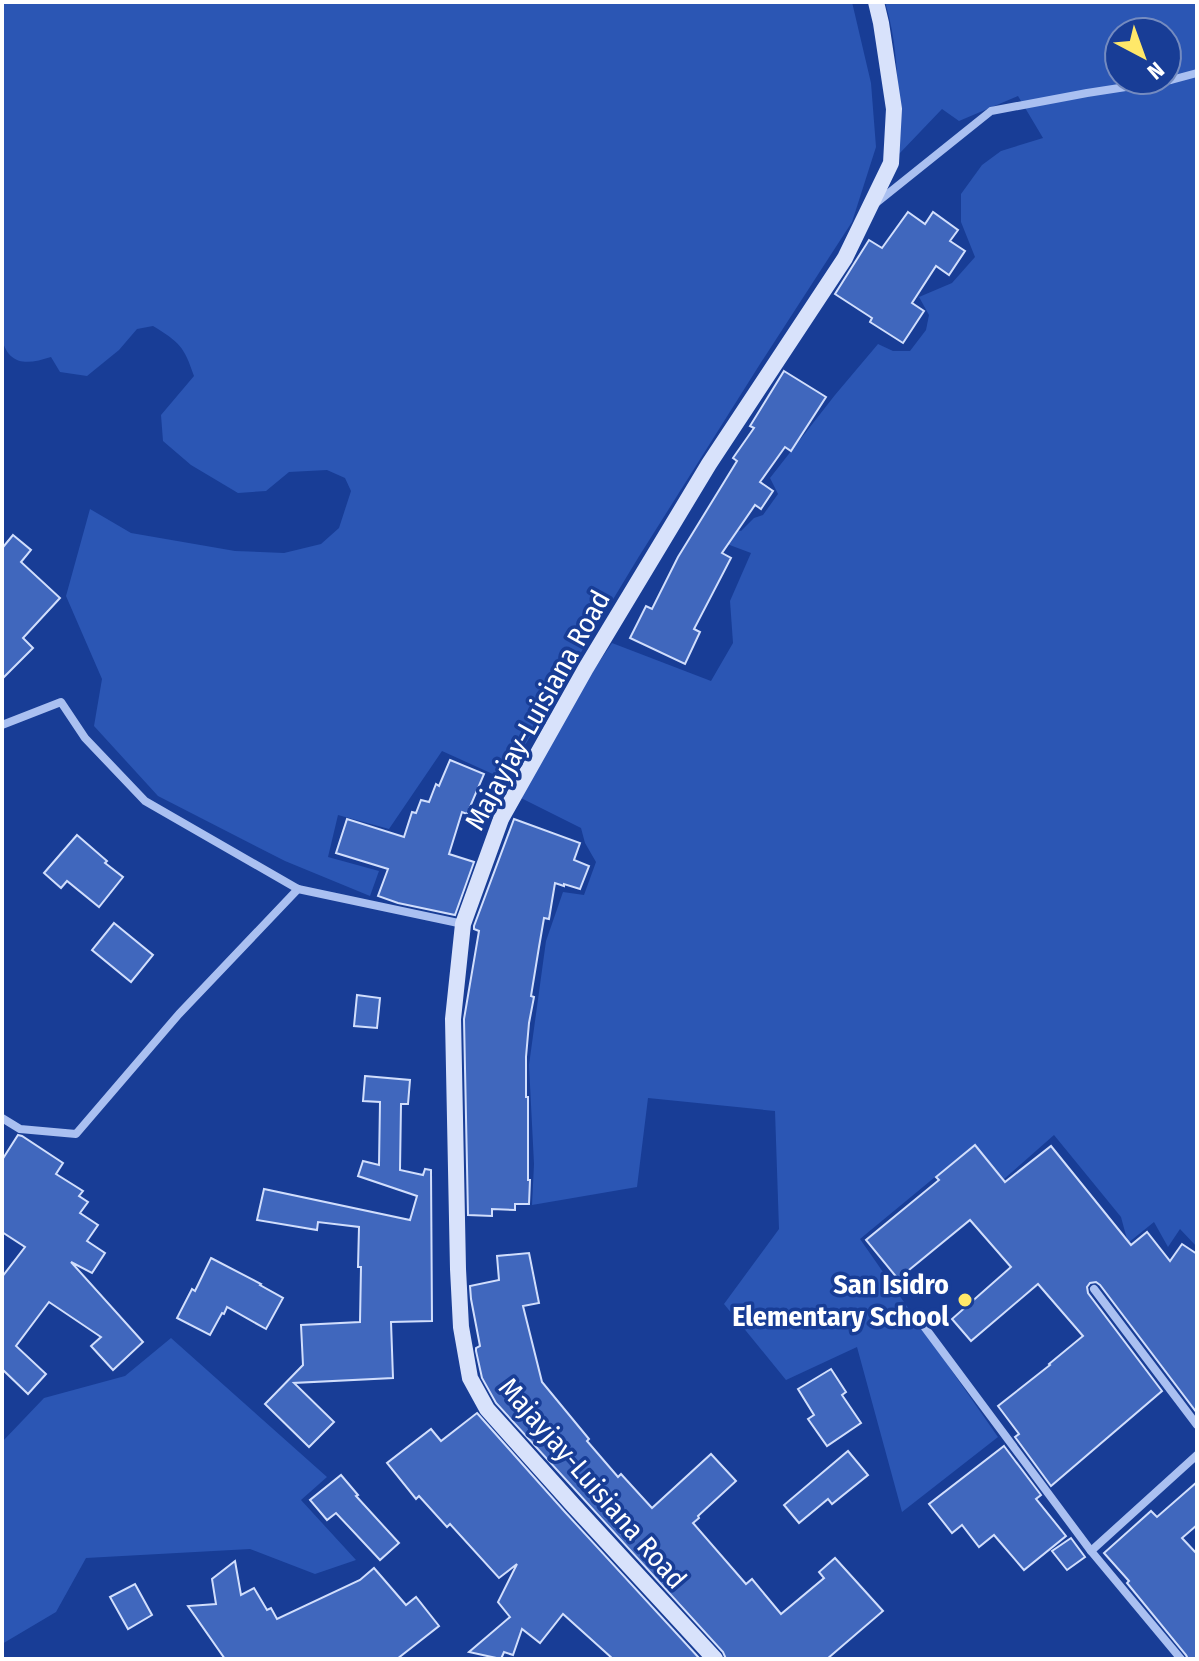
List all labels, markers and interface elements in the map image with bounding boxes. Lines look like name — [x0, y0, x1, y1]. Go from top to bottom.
north arrow — [1103, 16, 1183, 96]
text: N — [1142, 56, 1170, 85]
street label: Majayjay-Luisiana Road — [458, 585, 617, 836]
place label: San Isidro Elementary School — [732, 1268, 949, 1333]
marker: San Isidro Elementary School — [956, 1291, 974, 1309]
street label: Majayjay-Luisiana Road — [492, 1371, 693, 1596]

